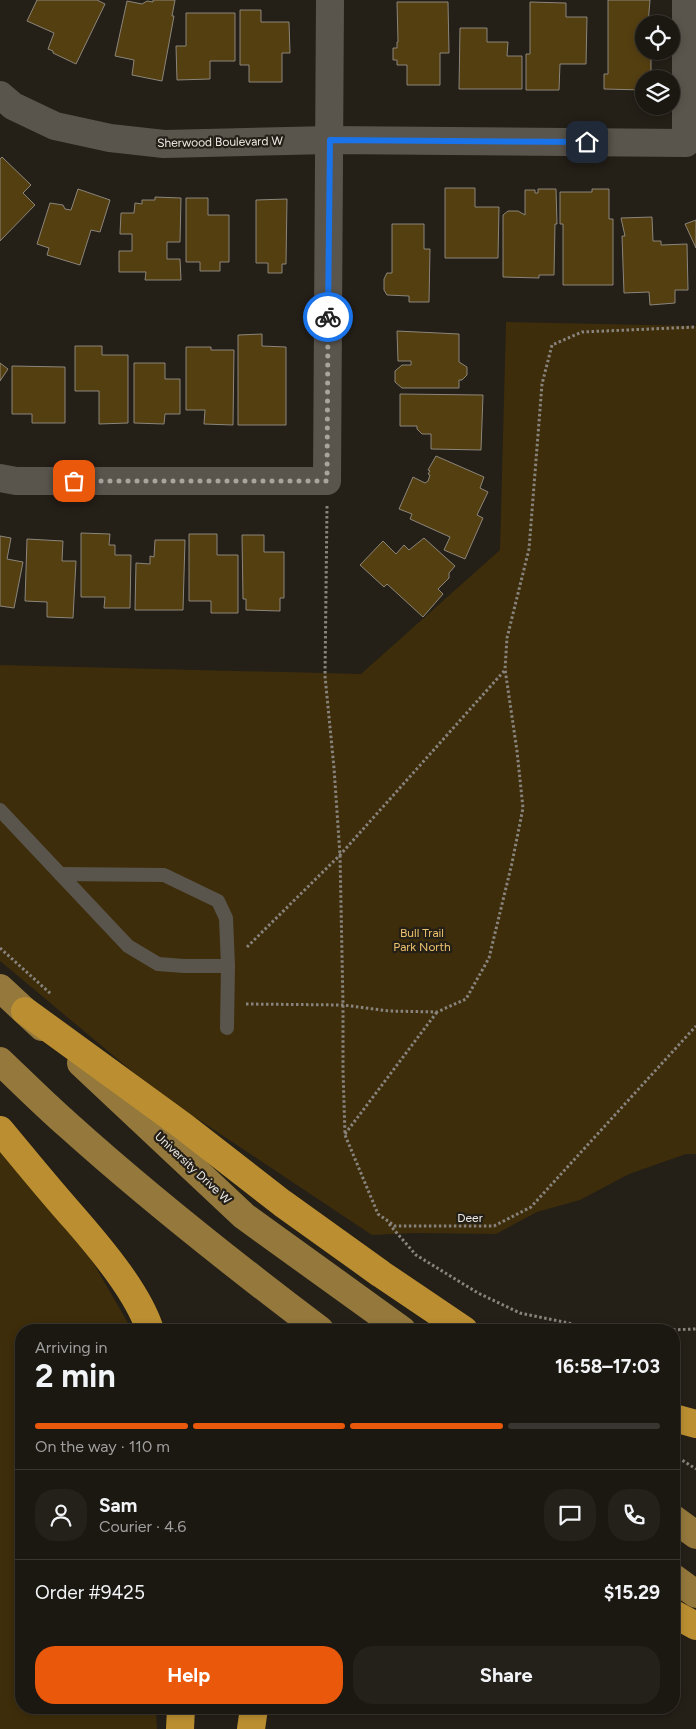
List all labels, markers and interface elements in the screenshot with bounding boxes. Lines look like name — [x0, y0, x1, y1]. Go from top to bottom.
map controls — [635, 15, 680, 115]
button: locate — [635, 15, 680, 60]
button: layers — [635, 70, 680, 115]
pin — [566, 121, 608, 163]
icon: home — [573, 128, 601, 156]
street label: Sherwood Boulevard W — [157, 134, 283, 150]
courier — [303, 292, 353, 342]
icon: bike — [314, 303, 342, 331]
pin — [53, 460, 95, 502]
icon: bag — [60, 467, 88, 495]
park label: Bull Trail Park North — [393, 926, 451, 954]
street label: University Drive W — [152, 1129, 234, 1207]
street label: Deer — [457, 1211, 483, 1225]
text: Arriving in — [35, 1338, 107, 1357]
text: 16:58–17:03 — [555, 1355, 660, 1378]
text: 2 min — [35, 1357, 116, 1395]
text: On the way · 110 m — [35, 1437, 170, 1456]
button: person — [35, 1489, 87, 1541]
button: chat — [544, 1489, 596, 1541]
button: phone — [608, 1489, 660, 1541]
text: Sam — [99, 1494, 137, 1517]
text: Courier · 4.6 — [99, 1517, 186, 1536]
text: Order #9425 — [35, 1581, 145, 1604]
text: $15.29 — [604, 1581, 660, 1604]
button: Help — [35, 1646, 343, 1704]
button: Share — [353, 1646, 660, 1704]

